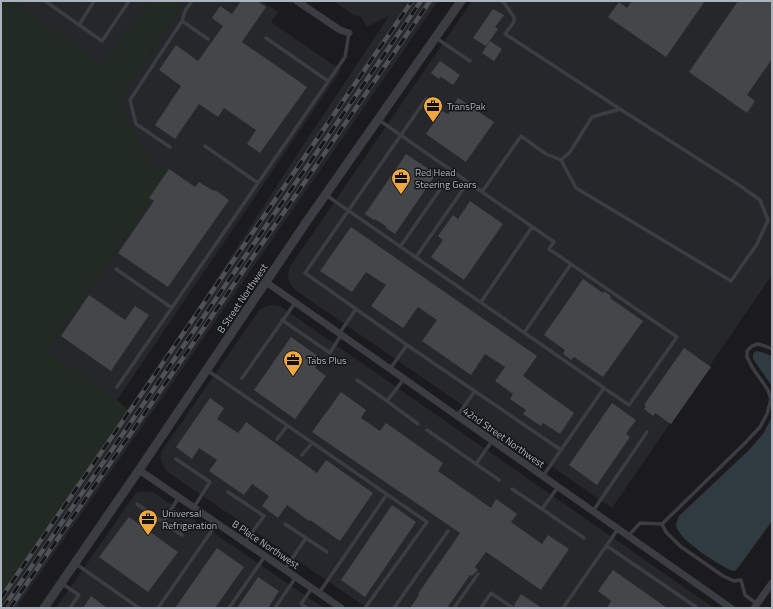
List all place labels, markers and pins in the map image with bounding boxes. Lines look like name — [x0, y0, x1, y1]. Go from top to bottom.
office icon: TransPak — [422, 95, 444, 123]
place label: TransPak — [447, 99, 486, 114]
place label: Red Head Steering Gears — [415, 165, 477, 192]
office icon: Red Head Steering Gears — [390, 167, 412, 195]
office icon: Tabs Plus — [282, 349, 304, 377]
place label: Tabs Plus — [307, 353, 347, 368]
place label: Universal Refrigeration — [162, 506, 217, 533]
office icon: Universal Refrigeration — [137, 508, 159, 536]

